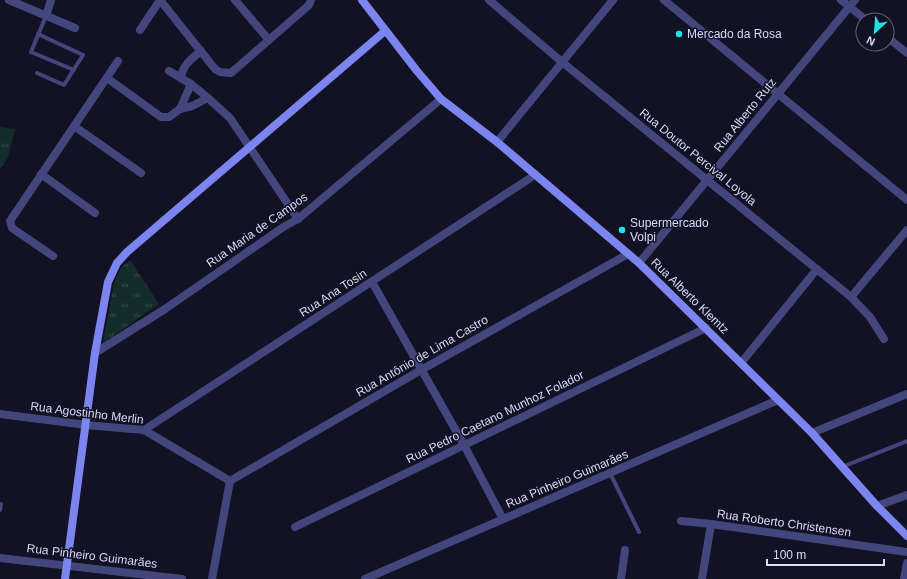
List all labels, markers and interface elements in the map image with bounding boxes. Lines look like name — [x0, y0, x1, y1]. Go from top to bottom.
north arrow — [855, 12, 895, 52]
place label: Mercado da Rosa — [687, 27, 782, 41]
marker: Mercado da Rosa — [674, 29, 684, 39]
text: N — [864, 34, 877, 48]
street label: Rua Alberto Rutz — [711, 75, 779, 155]
street label: Rua Doutor Percival Loyola — [637, 106, 759, 209]
street label: Rua Maria de Campos — [204, 190, 310, 270]
place label: Supermercado Volpi — [630, 216, 709, 244]
marker: Supermercado Volpi — [617, 225, 627, 235]
street label: Rua Alberto Klemtz — [648, 255, 732, 337]
street label: Rua Ana Tosin — [297, 266, 369, 320]
street label: Rua Antônio de Lima Castro — [354, 312, 491, 400]
street label: Rua Pedro Caetano Munhoz Folador — [404, 368, 586, 466]
street label: Rua Agostinho Merlin — [30, 399, 144, 427]
street label: Rua Pinheiro Guimarães — [504, 447, 630, 511]
street label: Rua Roberto Christensen — [716, 507, 852, 539]
street label: Rua Pinheiro Guimarães — [26, 541, 158, 571]
scale bar — [767, 541, 884, 567]
text: 100 m — [773, 548, 806, 562]

